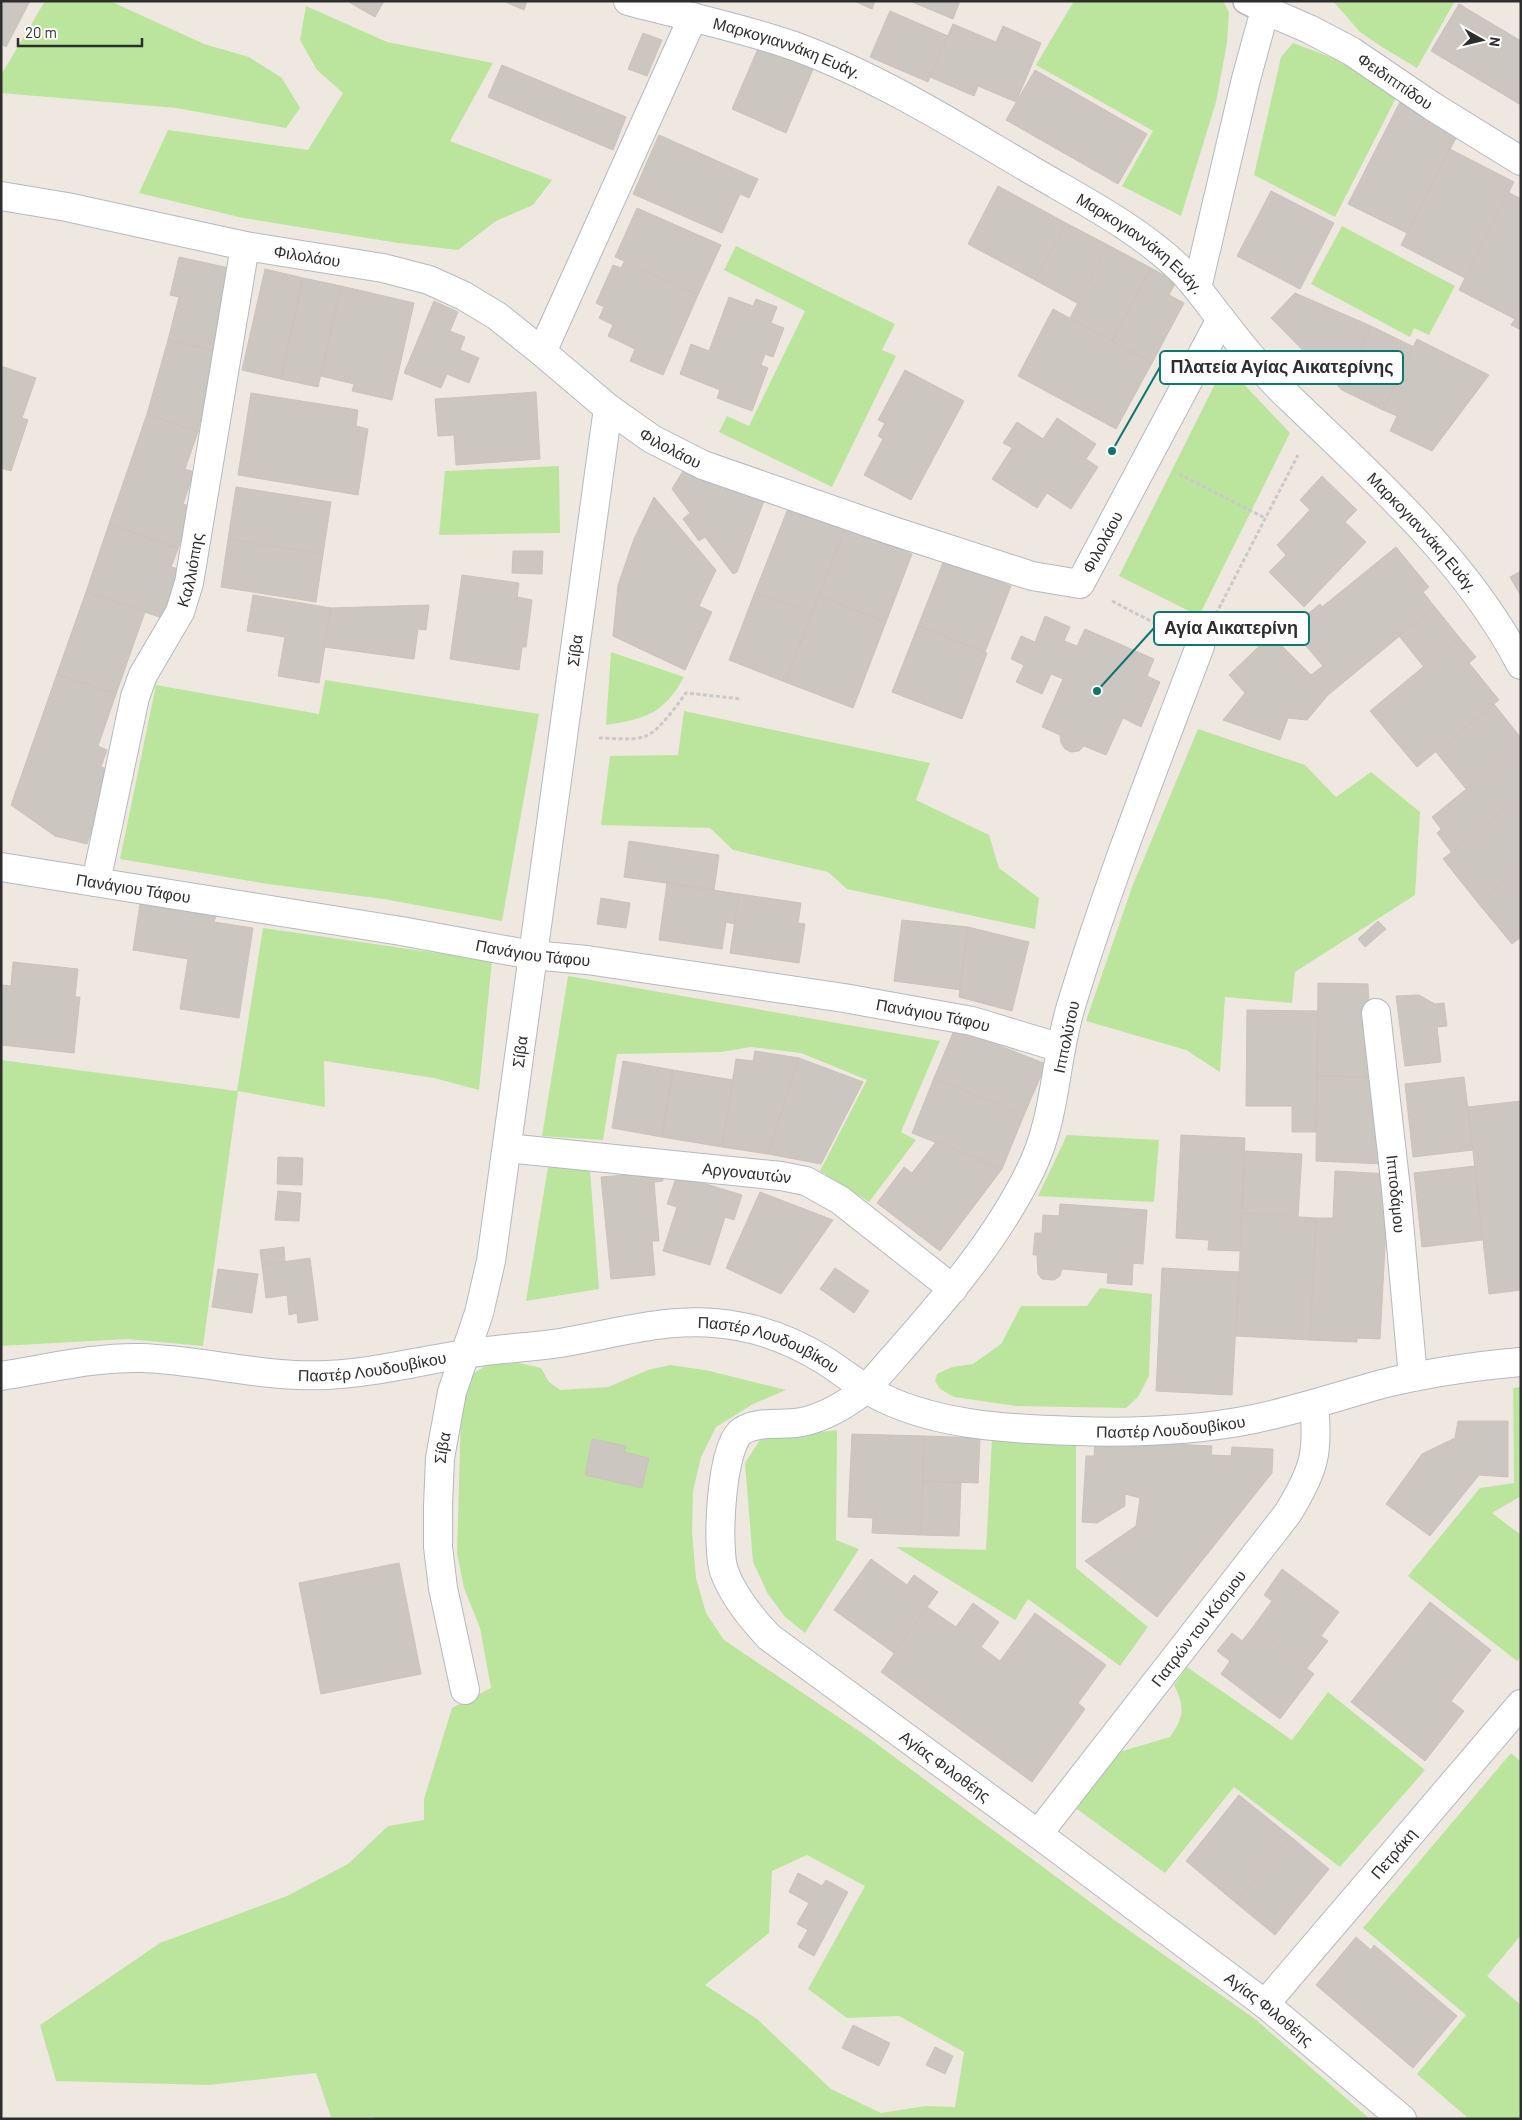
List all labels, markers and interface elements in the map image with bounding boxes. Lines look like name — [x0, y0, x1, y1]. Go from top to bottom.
street label: Μαρκογιαννάκη Ευάγ. — [711, 13, 864, 82]
scale bar — [18, 15, 141, 47]
north arrow — [1457, 15, 1507, 65]
text: 20 m — [25, 23, 57, 41]
text: N — [1486, 36, 1504, 48]
street label: Φειδιππίδου — [1354, 48, 1437, 113]
street label: Μαρκογιαννάκη Ευάγ. — [1073, 188, 1208, 298]
street label: Φιλολάου — [272, 241, 342, 270]
callout: Πλατεία Αγίας Αικατερίνης — [1160, 351, 1403, 384]
text: Πλατεία Αγίας Αικατερίνης — [1170, 355, 1394, 377]
street label: Φιλολάου — [636, 423, 705, 472]
street label: Μαρκογιαννάκη Ευάγ. — [1364, 468, 1482, 596]
street label: Φιλολάου — [1078, 508, 1126, 576]
street label: Καλλιόπης — [172, 531, 206, 609]
callout: Αγία Αικατερίνη — [1154, 612, 1309, 645]
text: Αγία Αικατερίνη — [1164, 616, 1298, 638]
street label: Σίβα — [563, 633, 586, 667]
street label: Πανάγιου Τάφου — [75, 869, 192, 906]
street label: Πανάγιου Τάφου — [474, 935, 591, 969]
street label: Πανάγιου Τάφου — [875, 994, 993, 1035]
street label: Ιππολύτου — [1049, 999, 1082, 1075]
street label: Σίβα — [508, 1034, 531, 1069]
street label: Ιπποδάμου — [1383, 1154, 1410, 1234]
street label: Αργοναυτών — [701, 1158, 793, 1187]
street label: Παστέρ Λουδουβίκου — [697, 1312, 843, 1377]
street label: Παστέρ Λουδουβίκου — [298, 1347, 448, 1384]
street label: Παστέρ Λουδουβίκου — [1096, 1411, 1247, 1441]
street label: Σίβα — [430, 1430, 454, 1464]
street label: Γιατρών του Κόσμου — [1147, 1566, 1249, 1690]
street label: Αγίας Φιλοθέης — [896, 1726, 995, 1805]
street label: Πετράκη — [1366, 1824, 1420, 1882]
street label: Αγίας Φιλοθέης — [1222, 1967, 1318, 2050]

